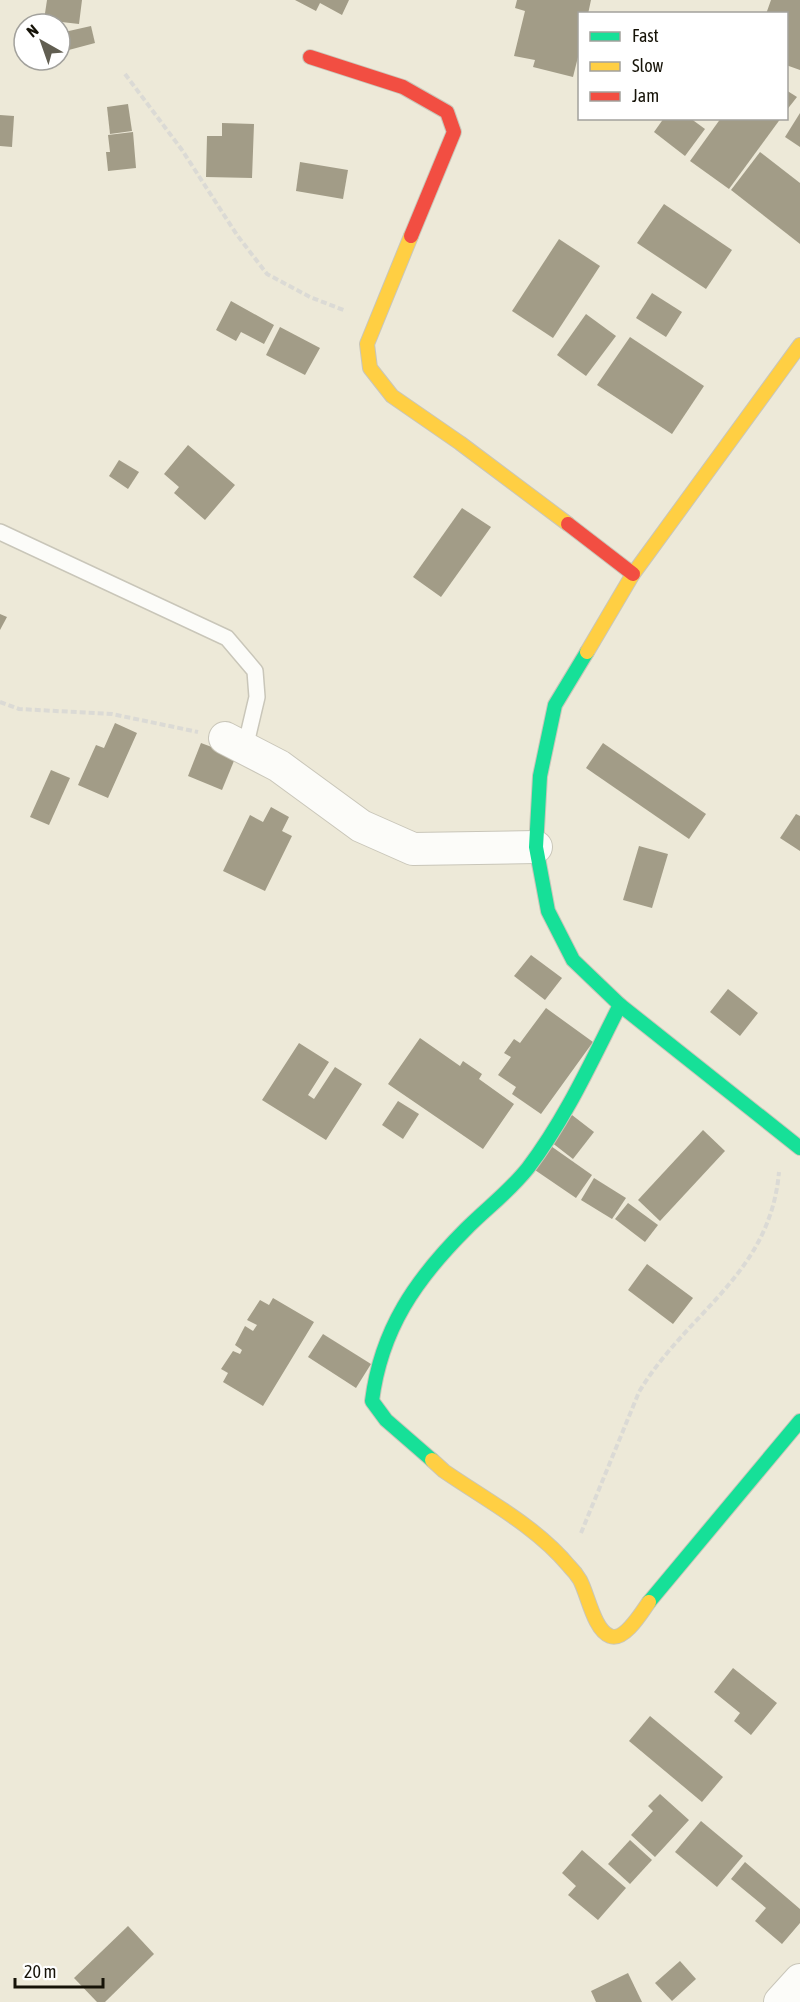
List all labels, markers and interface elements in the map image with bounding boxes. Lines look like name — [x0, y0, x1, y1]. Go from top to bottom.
north arrow — [12, 12, 72, 72]
legend — [578, 12, 788, 120]
text: N — [23, 21, 42, 40]
text: Fast — [632, 25, 659, 46]
text: Slow — [632, 55, 663, 76]
text: Jam — [632, 85, 659, 106]
scale bar — [15, 1951, 104, 1989]
text: 20 m — [24, 1961, 56, 1982]

